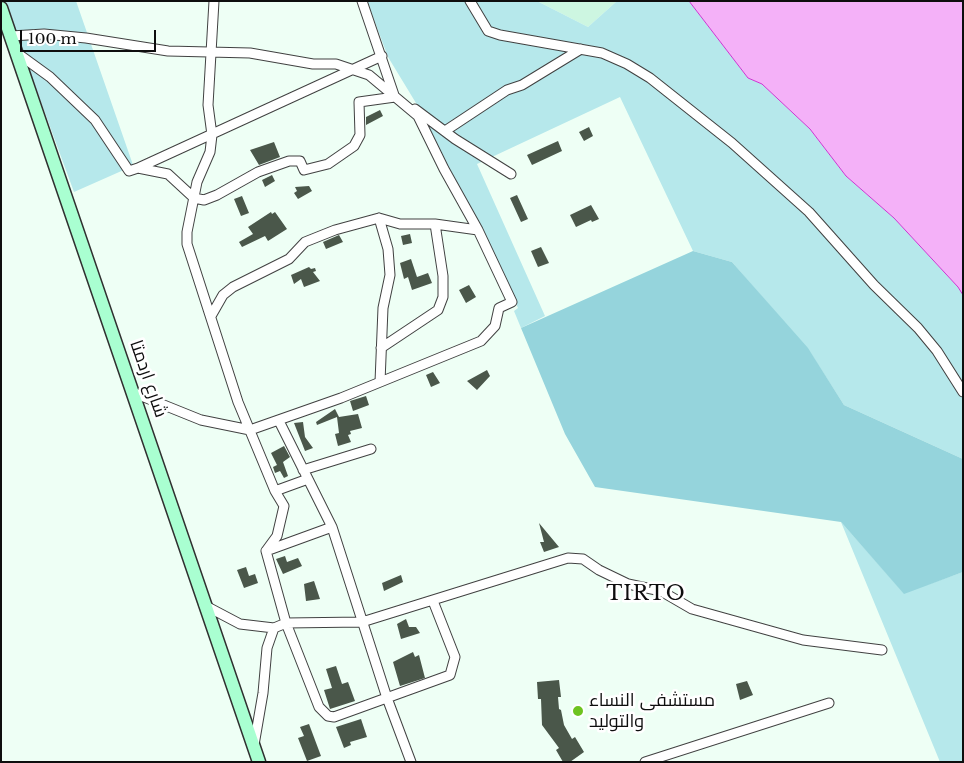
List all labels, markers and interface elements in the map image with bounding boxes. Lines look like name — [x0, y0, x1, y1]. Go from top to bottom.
scale bar — [22, 20, 159, 52]
text: 100 m — [28, 29, 77, 48]
street label: شارع اردمتا — [125, 337, 171, 421]
district label: TIRTO — [606, 582, 686, 606]
place label: مستشفى النساء والتوليد — [589, 690, 715, 732]
marker: مستشفى النساء والتوليد — [571, 704, 585, 718]

